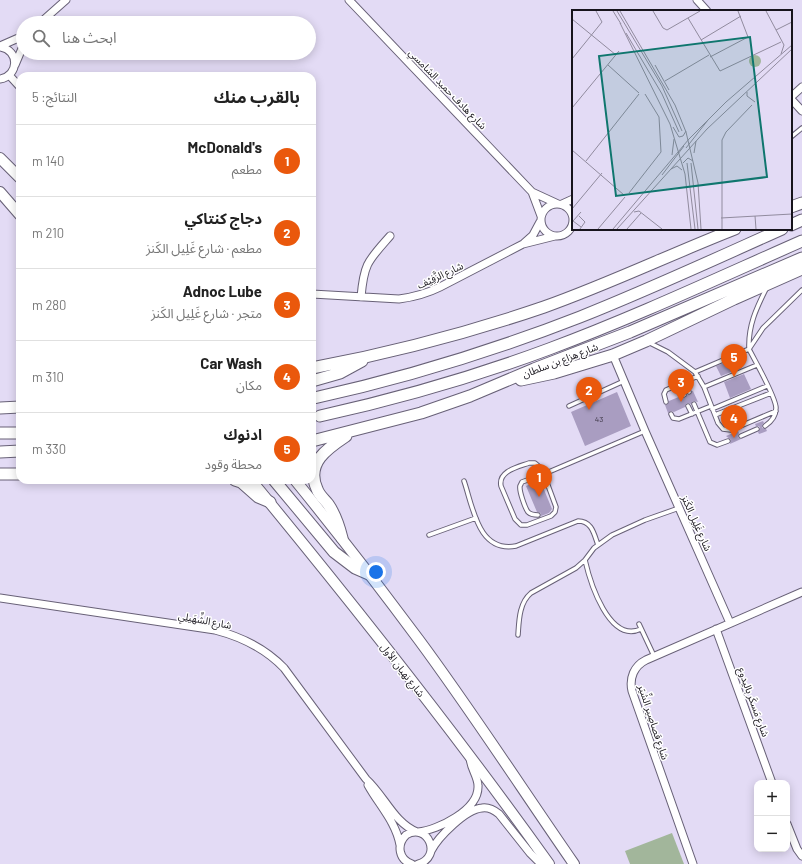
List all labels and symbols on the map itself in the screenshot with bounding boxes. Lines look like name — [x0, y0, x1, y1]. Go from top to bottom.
inset map — [572, 10, 792, 230]
street label: شارع هادف حميد الشامسي — [405, 46, 490, 133]
street label: شارع الزَّفِيْف — [415, 258, 466, 293]
street label: شارع هزاع بن سلطان — [520, 340, 600, 382]
pin: 5 — [721, 344, 747, 377]
pin: 3 — [668, 369, 694, 402]
pin: 2 — [576, 377, 602, 410]
pin: 4 — [721, 405, 747, 438]
house number: 43 — [595, 414, 603, 424]
pin: 1 — [526, 464, 552, 497]
street label: شارع غَلِيل الكَنز — [677, 492, 715, 554]
your location — [366, 562, 386, 582]
street label: شارع الشِّهَيلِي — [177, 608, 233, 633]
street label: شارع نهيان الأول — [377, 641, 428, 700]
street label: شارع مَسكَر باليدوع — [734, 666, 772, 739]
street label: شارع قصاصِير الشِّيَر — [634, 682, 673, 762]

